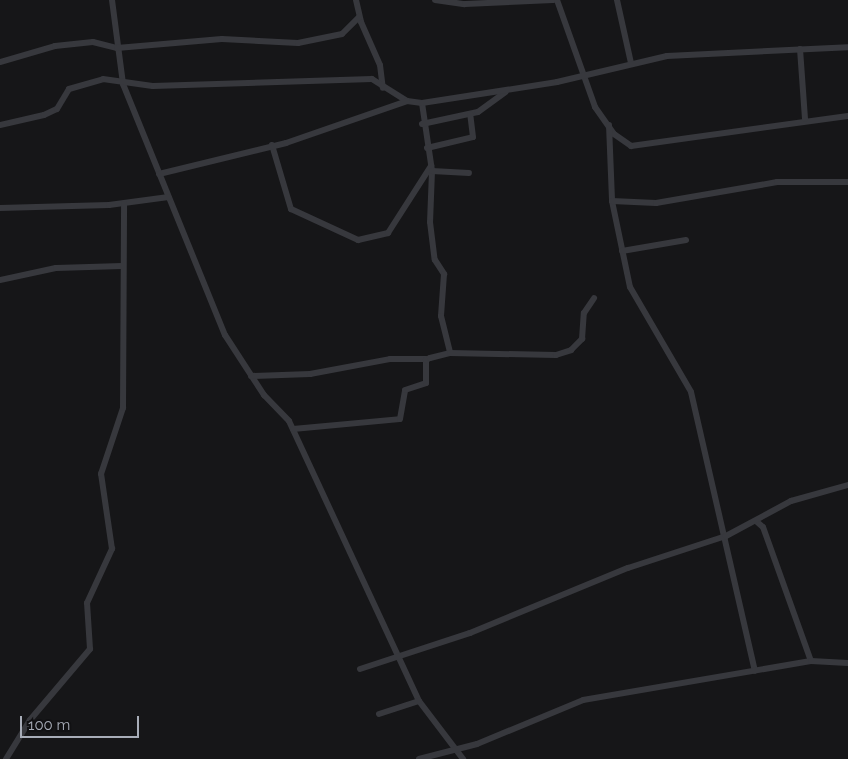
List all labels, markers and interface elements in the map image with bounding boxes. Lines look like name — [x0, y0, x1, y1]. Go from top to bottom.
scale bar — [22, 706, 141, 738]
text: 100 m — [28, 716, 70, 734]

